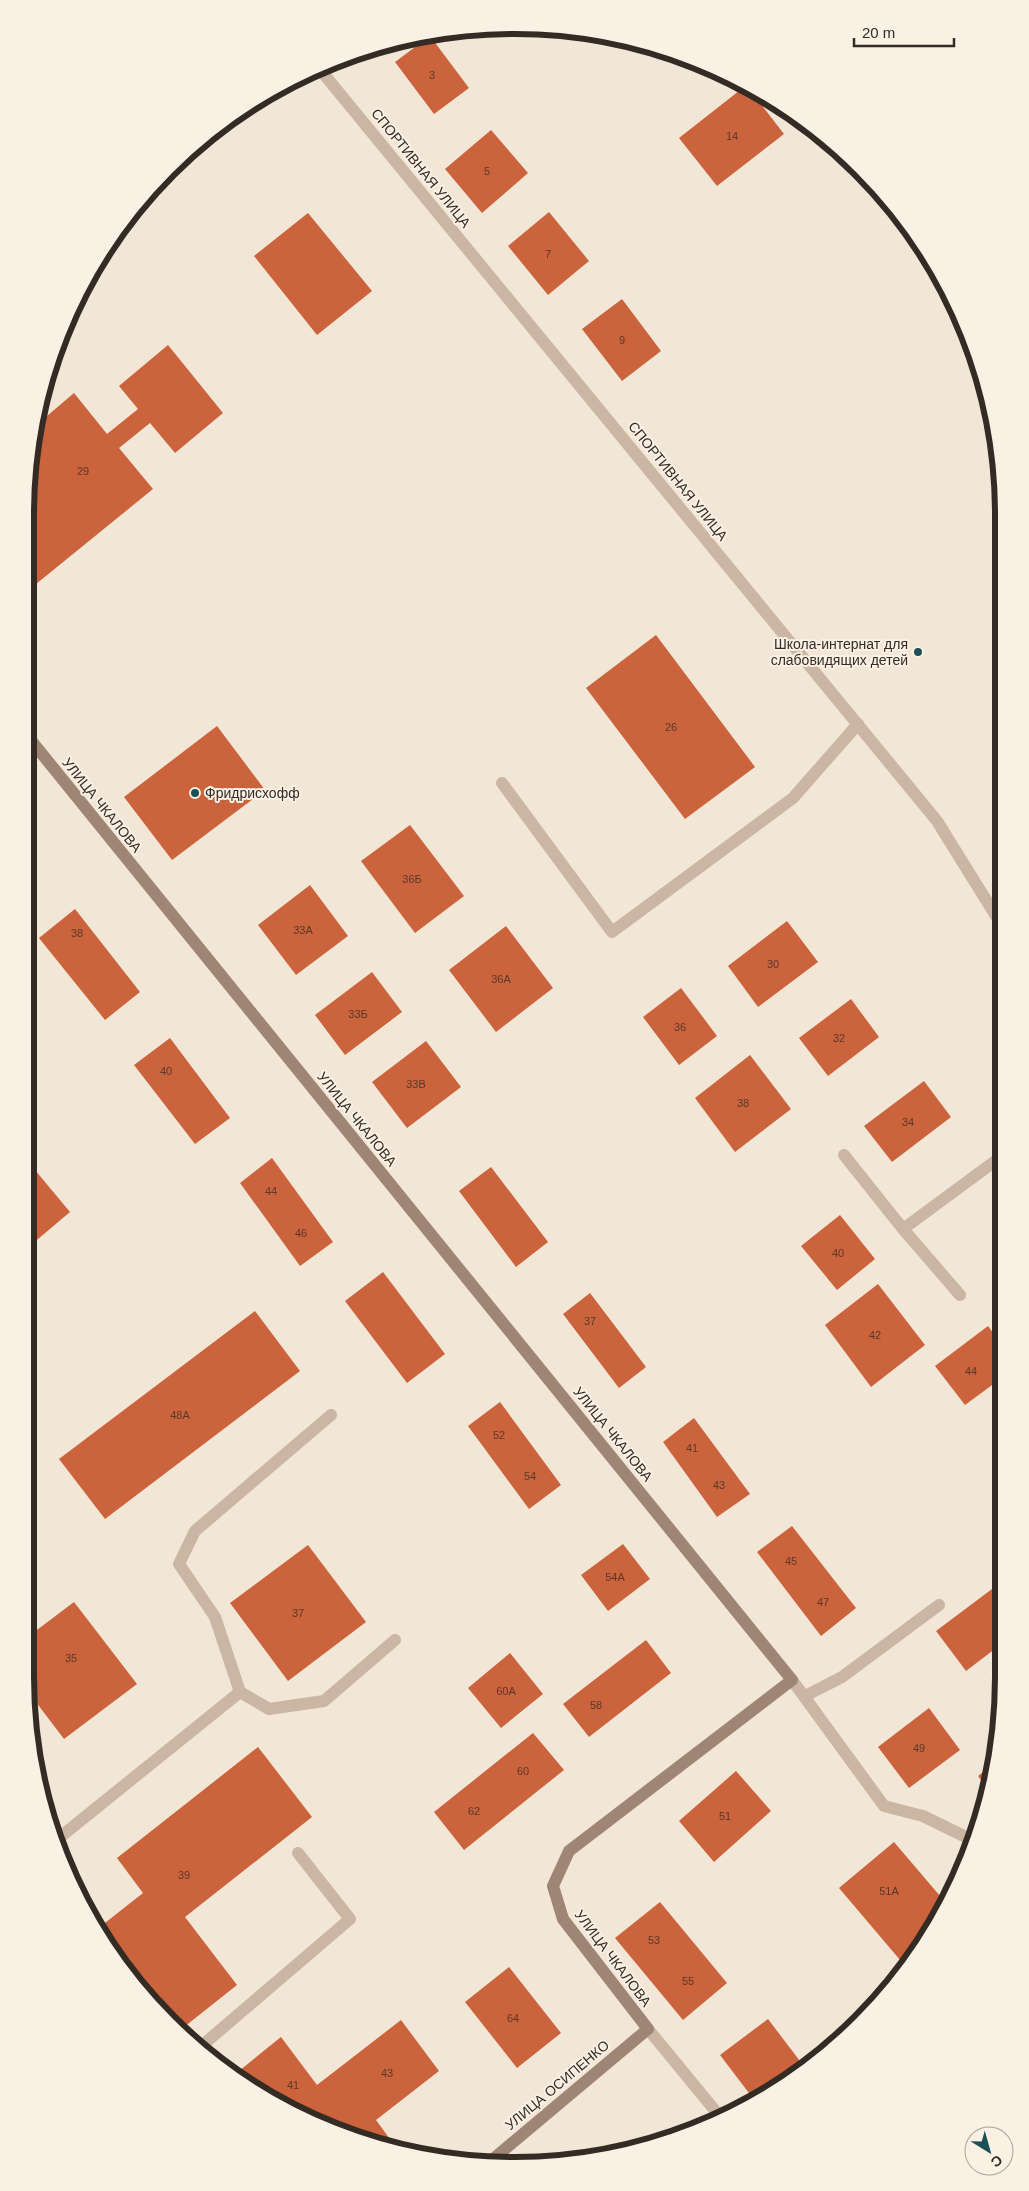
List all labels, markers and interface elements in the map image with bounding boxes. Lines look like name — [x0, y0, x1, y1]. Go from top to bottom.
scale bar — [854, 15, 954, 47]
text: 20 m — [862, 24, 895, 41]
house number: 3 — [429, 69, 435, 81]
street label: СПОРТИВНАЯ УЛИЦА — [368, 105, 474, 231]
house number: 14 — [726, 130, 738, 142]
house number: 5 — [484, 165, 490, 177]
house number: 7 — [545, 248, 551, 260]
house number: 9 — [619, 334, 625, 346]
street label: СПОРТИВНАЯ УЛИЦА — [625, 418, 731, 544]
house number: 29 — [77, 465, 89, 477]
place label: Школа-интернат для слабовидящих детей — [771, 636, 908, 668]
marker: Школа-интернат для слабовидящих детей — [912, 646, 924, 658]
house number: 26 — [665, 721, 677, 733]
street label: УЛИЦА ЧКАЛОВА — [59, 755, 145, 856]
place label: Фридрисхофф — [205, 785, 300, 801]
marker: Фридрисхофф — [189, 787, 201, 799]
house number: 36Б — [402, 873, 422, 885]
house number: 33А — [293, 924, 313, 936]
house number: 38 — [71, 927, 83, 939]
house number: 30 — [767, 958, 779, 970]
house number: 36А — [491, 973, 511, 985]
house number: 33Б — [348, 1008, 368, 1020]
house number: 36 — [674, 1021, 686, 1033]
house number: 32 — [833, 1032, 845, 1044]
house number: 40 — [160, 1065, 172, 1077]
street label: УЛИЦА ЧКАЛОВА — [314, 1069, 400, 1170]
house number: 33В — [406, 1078, 426, 1090]
house number: 38 — [737, 1097, 749, 1109]
house number: 34 — [902, 1116, 914, 1128]
house number: 44 — [265, 1185, 277, 1197]
house number: 46 — [295, 1227, 307, 1239]
house number: 40 — [832, 1247, 844, 1259]
house number: 37 — [584, 1315, 596, 1327]
house number: 42 — [869, 1329, 881, 1341]
house number: 44 — [965, 1365, 977, 1377]
street label: УЛИЦА ЧКАЛОВА — [570, 1384, 656, 1485]
house number: 48А — [170, 1409, 190, 1421]
house number: 52 — [493, 1429, 505, 1441]
house number: 41 — [686, 1442, 698, 1454]
house number: 54 — [524, 1470, 536, 1482]
house number: 43 — [713, 1479, 725, 1491]
house number: 45 — [785, 1555, 797, 1567]
house number: 54А — [605, 1571, 625, 1583]
house number: 47 — [817, 1596, 829, 1608]
house number: 37 — [292, 1607, 304, 1619]
house number: 35 — [65, 1652, 77, 1664]
house number: 60А — [496, 1685, 516, 1697]
house number: 58 — [590, 1699, 602, 1711]
house number: 49 — [913, 1742, 925, 1754]
house number: 60 — [517, 1765, 529, 1777]
house number: 62 — [468, 1805, 480, 1817]
house number: 51 — [719, 1810, 731, 1822]
house number: 39 — [178, 1869, 190, 1881]
house number: 51А — [879, 1885, 899, 1897]
street label: УЛИЦА ЧКАЛОВА — [571, 1907, 655, 2010]
house number: 53 — [648, 1934, 660, 1946]
house number: 55 — [682, 1975, 694, 1987]
house number: 64 — [507, 2012, 519, 2024]
street label: УЛИЦА ОСИПЕНКО — [502, 2037, 612, 2133]
house number: 43 — [381, 2067, 393, 2079]
house number: 41 — [287, 2079, 299, 2091]
north arrow — [964, 2126, 1014, 2176]
text: С — [988, 2152, 1006, 2171]

